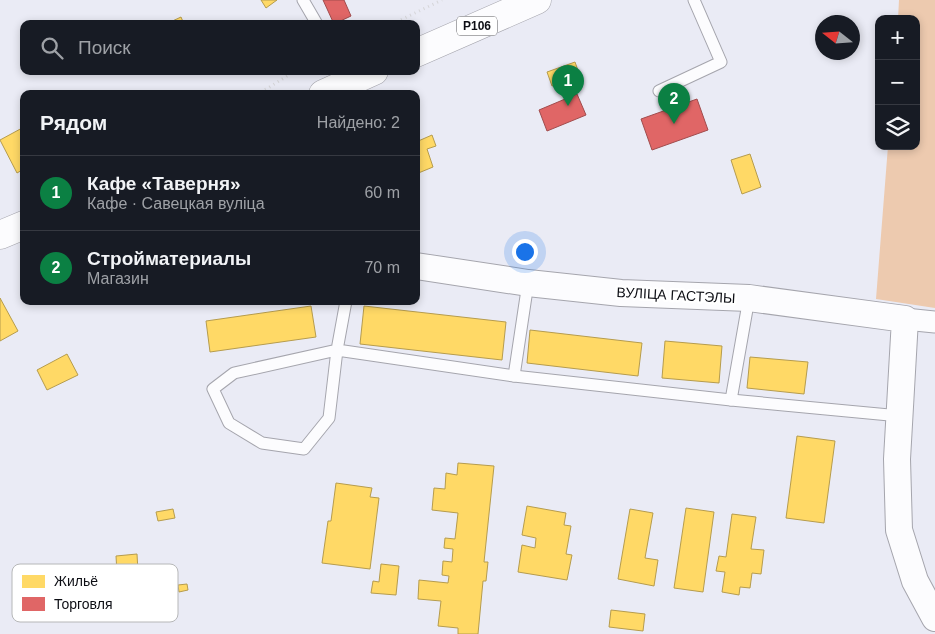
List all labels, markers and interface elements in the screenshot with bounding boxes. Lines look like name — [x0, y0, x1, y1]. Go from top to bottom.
north arrow — [815, 15, 860, 60]
map controls — [875, 15, 920, 150]
button: + — [875, 15, 920, 60]
road number: Р106 — [457, 16, 497, 36]
search box — [20, 20, 420, 75]
icon: search — [38, 34, 66, 62]
text: Поиск — [78, 37, 131, 58]
button: − — [875, 60, 920, 105]
pin: 1 — [552, 65, 584, 106]
pin: 2 — [658, 83, 690, 124]
button: layers — [875, 105, 920, 150]
text: Рядом — [40, 111, 107, 134]
text: Найдено: 2 — [317, 114, 400, 131]
text: Кафе «Таверня» — [87, 173, 241, 194]
text: 1 — [52, 184, 60, 201]
text: 60 m — [364, 184, 400, 201]
text: Кафе · Савецкая вуліца — [87, 195, 265, 212]
your location — [512, 239, 538, 265]
text: Стройматериалы — [87, 248, 251, 269]
text: 2 — [52, 259, 60, 276]
text: 70 m — [364, 259, 400, 276]
text: Магазин — [87, 270, 149, 287]
street label: ВУЛІЦА ГАСТЭЛЫ — [616, 284, 736, 306]
legend — [12, 564, 178, 622]
text: Жильё — [54, 573, 98, 589]
text: Торговля — [54, 596, 112, 612]

